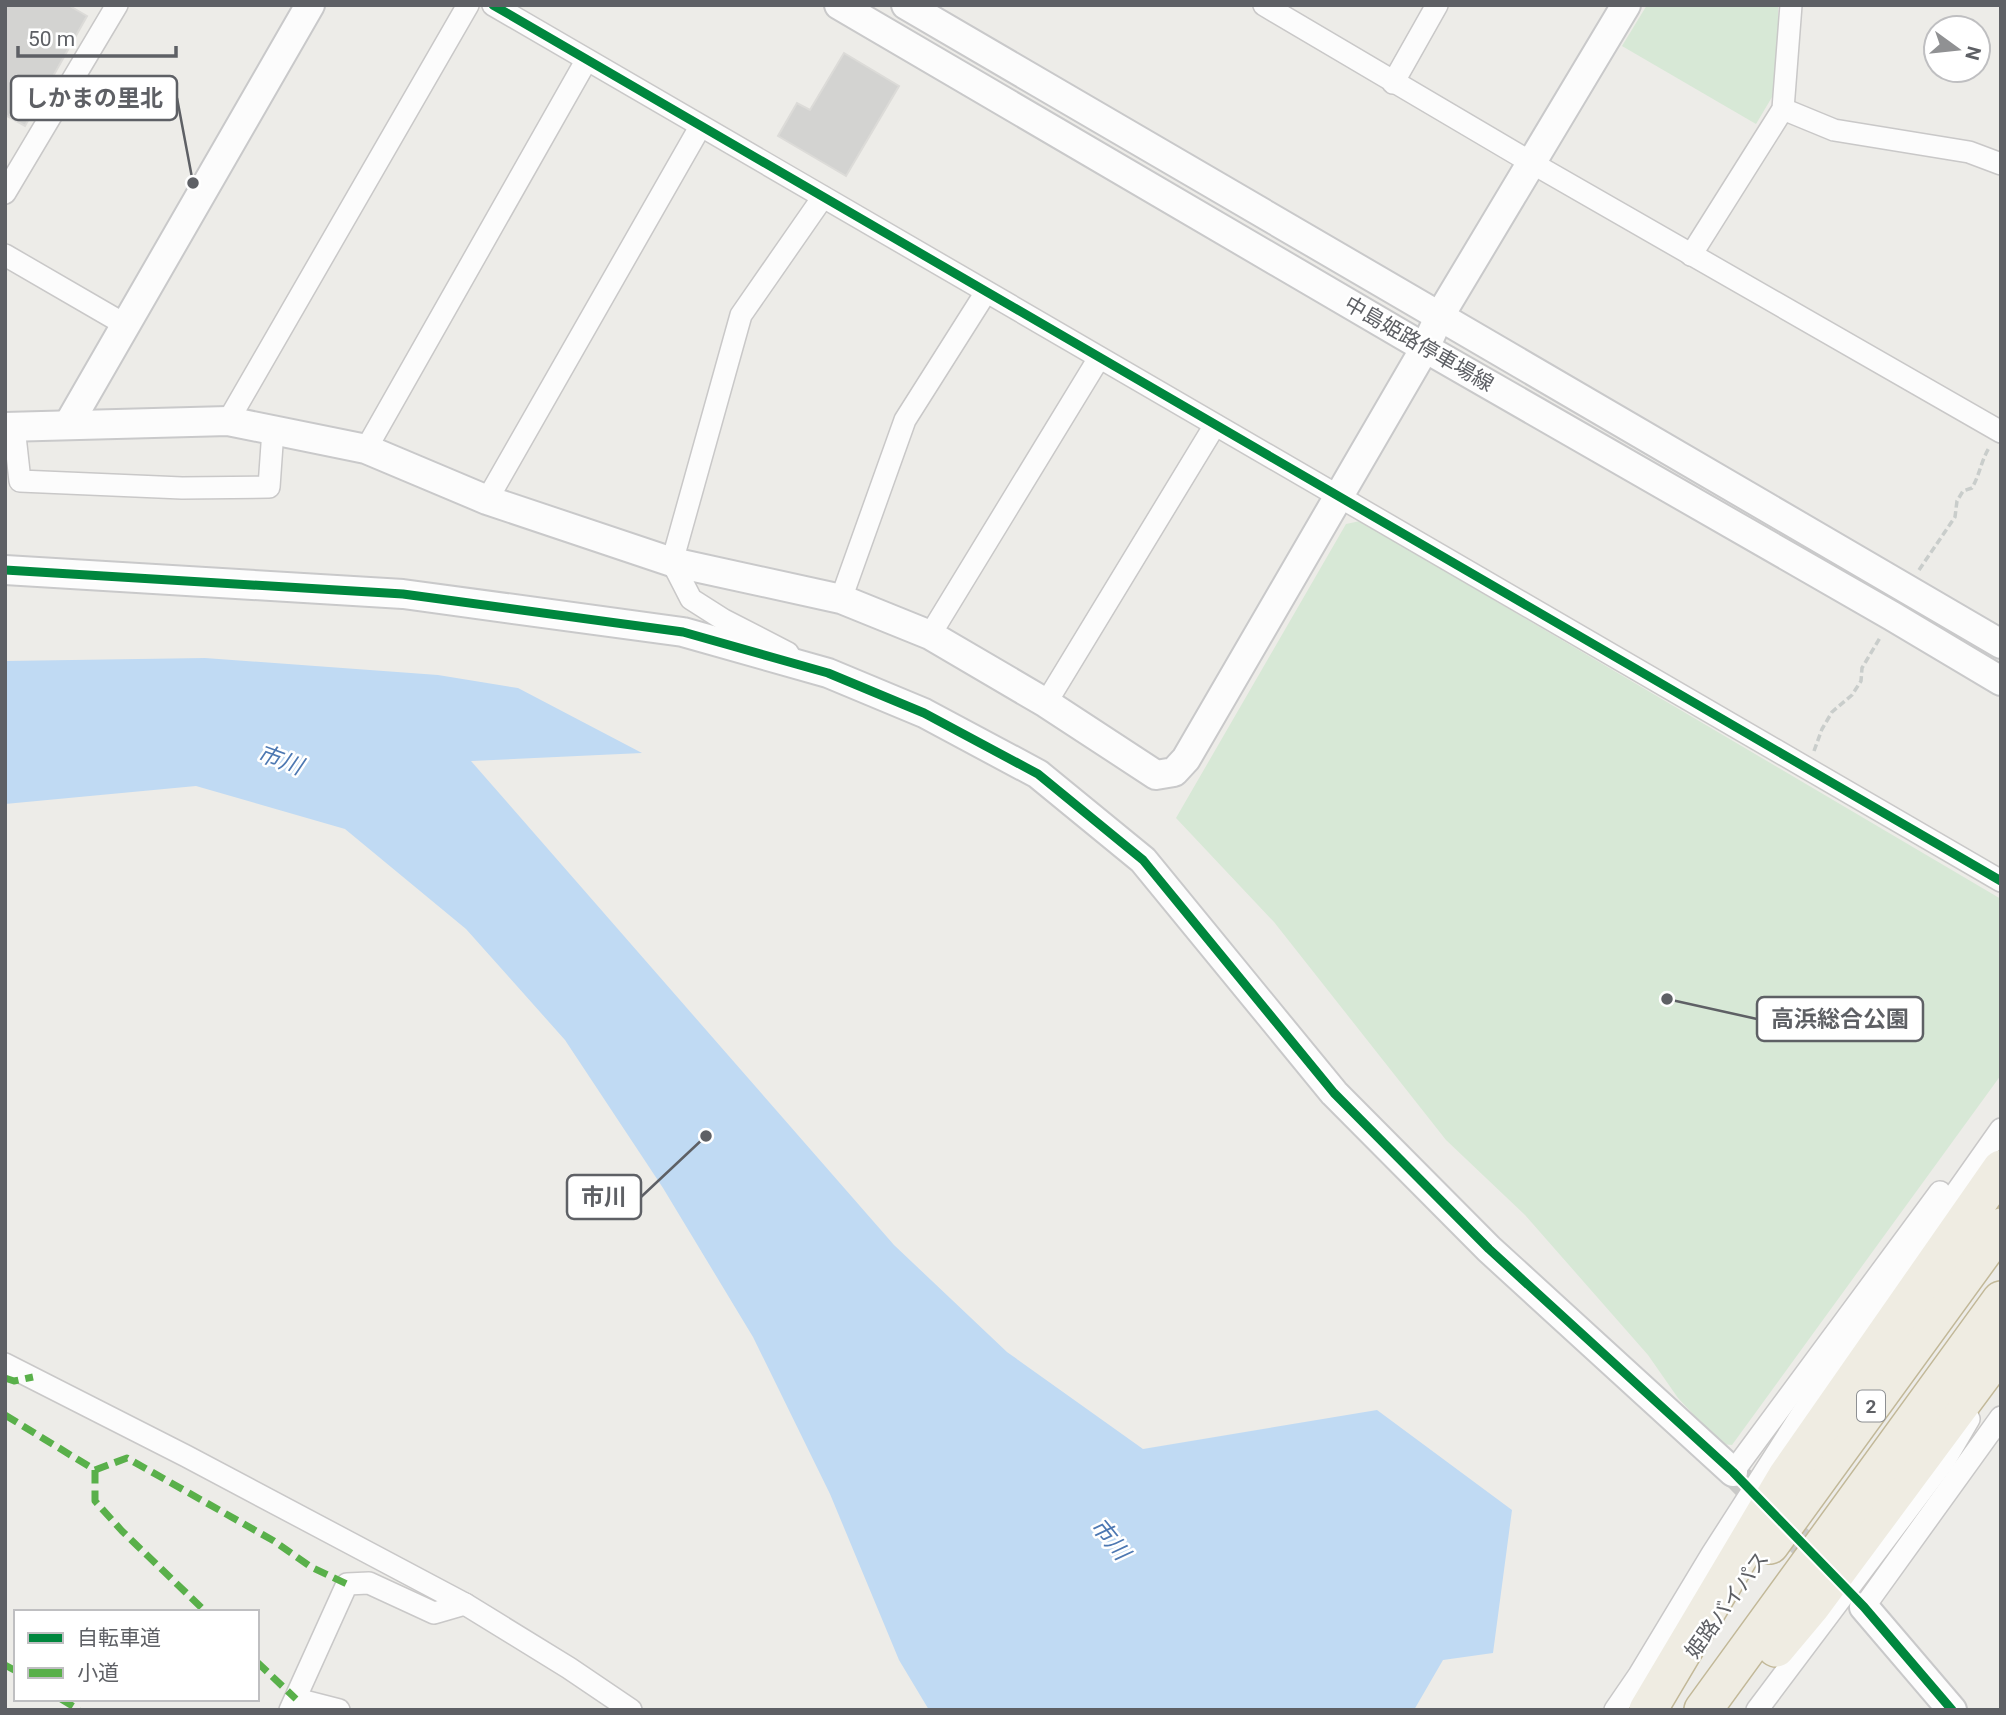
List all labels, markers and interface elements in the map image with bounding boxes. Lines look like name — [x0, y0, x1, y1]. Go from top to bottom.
scale bar — [18, 14, 175, 58]
north arrow — [1922, 14, 1992, 84]
text: 50 m — [28, 27, 75, 51]
text: N — [1960, 44, 1986, 63]
callout: しかまの里北 — [11, 76, 177, 120]
text: しかまの里北 — [25, 85, 163, 112]
street label: 中島姫路停車場線 — [1340, 292, 1498, 396]
water label: 市川 — [254, 739, 309, 782]
callout: 高浜総合公園 — [1757, 997, 1923, 1041]
text: 高浜総合公園 — [1771, 1006, 1909, 1033]
callout: 市川 — [567, 1175, 641, 1219]
text: 市川 — [581, 1184, 627, 1211]
road number: 2 — [1857, 1390, 1885, 1422]
water label: 市川 — [1085, 1513, 1137, 1568]
street label: 姫路バイパス — [1680, 1547, 1774, 1663]
legend — [14, 1610, 259, 1701]
text: 自転車道 — [77, 1626, 161, 1650]
text: 小道 — [77, 1661, 119, 1685]

